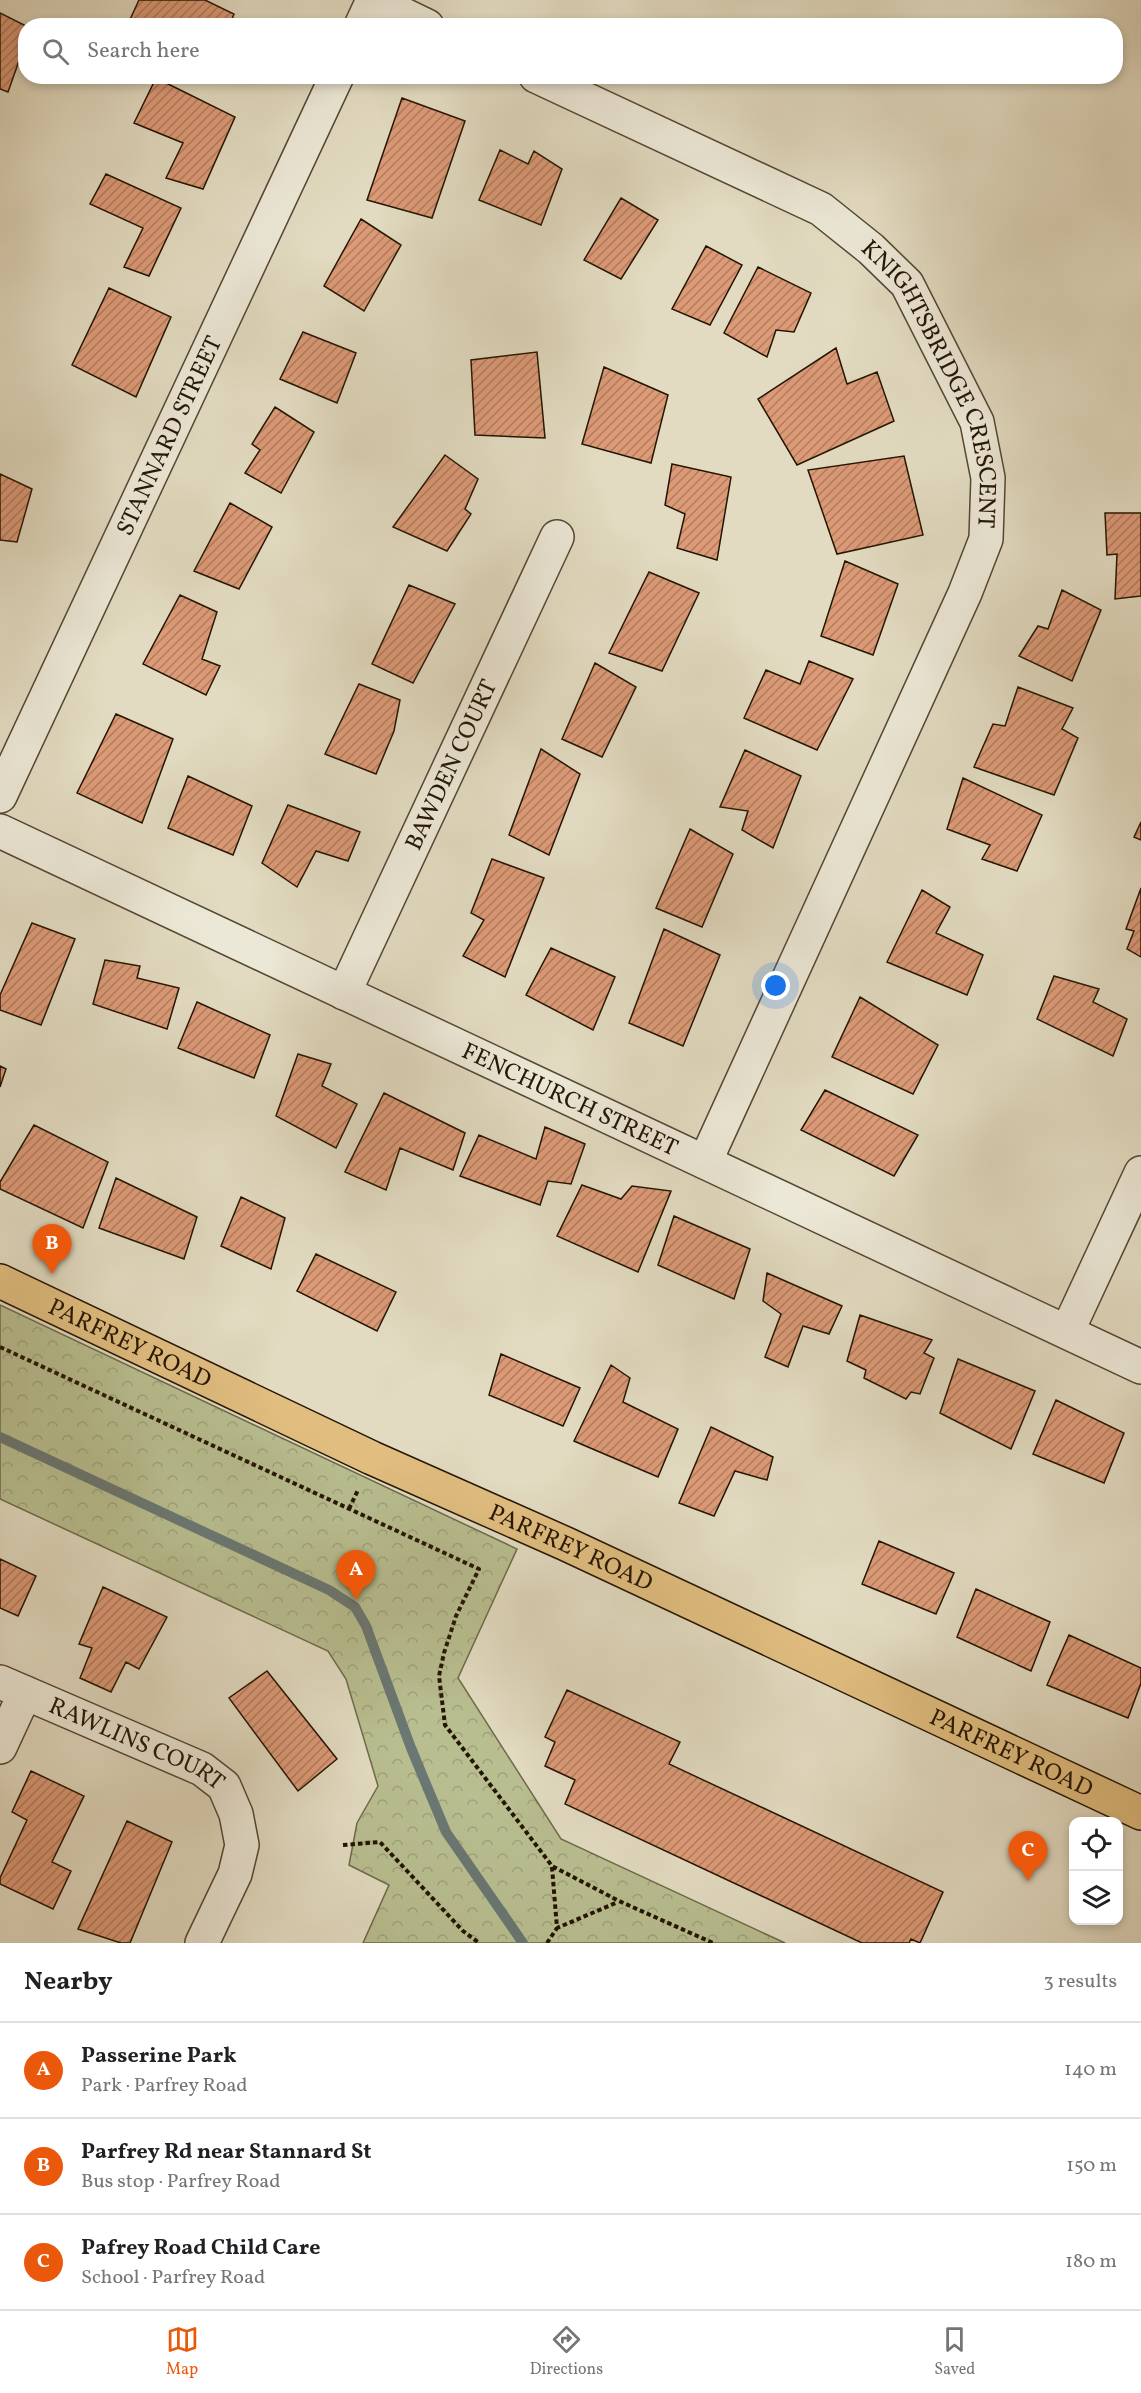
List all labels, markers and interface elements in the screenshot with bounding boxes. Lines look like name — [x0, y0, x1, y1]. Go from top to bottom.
search box — [18, 18, 1123, 84]
icon: search — [39, 35, 72, 68]
text: Search here — [87, 36, 200, 67]
street label: KNIGHTSBRIDGE CRESCENT — [852, 233, 1004, 529]
street label: STANNARD STREET — [109, 331, 232, 542]
street label: BAWDEN COURT — [398, 675, 507, 856]
your location — [761, 971, 790, 1000]
street label: FENCHURCH STREET — [456, 1035, 683, 1166]
pin: B — [32, 1224, 72, 1274]
street label: PARFREY ROAD — [42, 1291, 216, 1398]
street label: PARFREY ROAD — [483, 1497, 658, 1601]
pin: A — [336, 1550, 376, 1600]
street label: RAWLINS COURT — [43, 1690, 231, 1799]
street label: PARFREY ROAD — [923, 1701, 1098, 1807]
map controls — [1069, 1817, 1123, 1925]
button: locate — [1069, 1817, 1123, 1871]
pin: C — [1008, 1832, 1048, 1881]
button: layers — [1069, 1871, 1123, 1925]
text: Nearby — [24, 1964, 113, 2000]
text: 3 results — [1043, 1968, 1117, 1996]
text: Passerine Park — [81, 2041, 237, 2072]
text: A — [36, 2056, 51, 2084]
text: 140 m — [1064, 2056, 1117, 2084]
text: Park · Parfrey Road — [81, 2072, 248, 2100]
text: Parfrey Rd near Stannard St — [81, 2137, 371, 2168]
text: B — [37, 2152, 50, 2180]
text: 150 m — [1066, 2152, 1117, 2180]
text: Bus stop · Parfrey Road — [81, 2168, 281, 2196]
text: Pafrey Road Child Care — [81, 2233, 320, 2264]
text: C — [37, 2248, 50, 2276]
text: 180 m — [1065, 2248, 1117, 2276]
text: School · Parfrey Road — [81, 2264, 265, 2292]
tab: Map — [166, 2323, 199, 2381]
tab: Directions — [530, 2323, 603, 2381]
tab: Saved — [934, 2323, 975, 2381]

